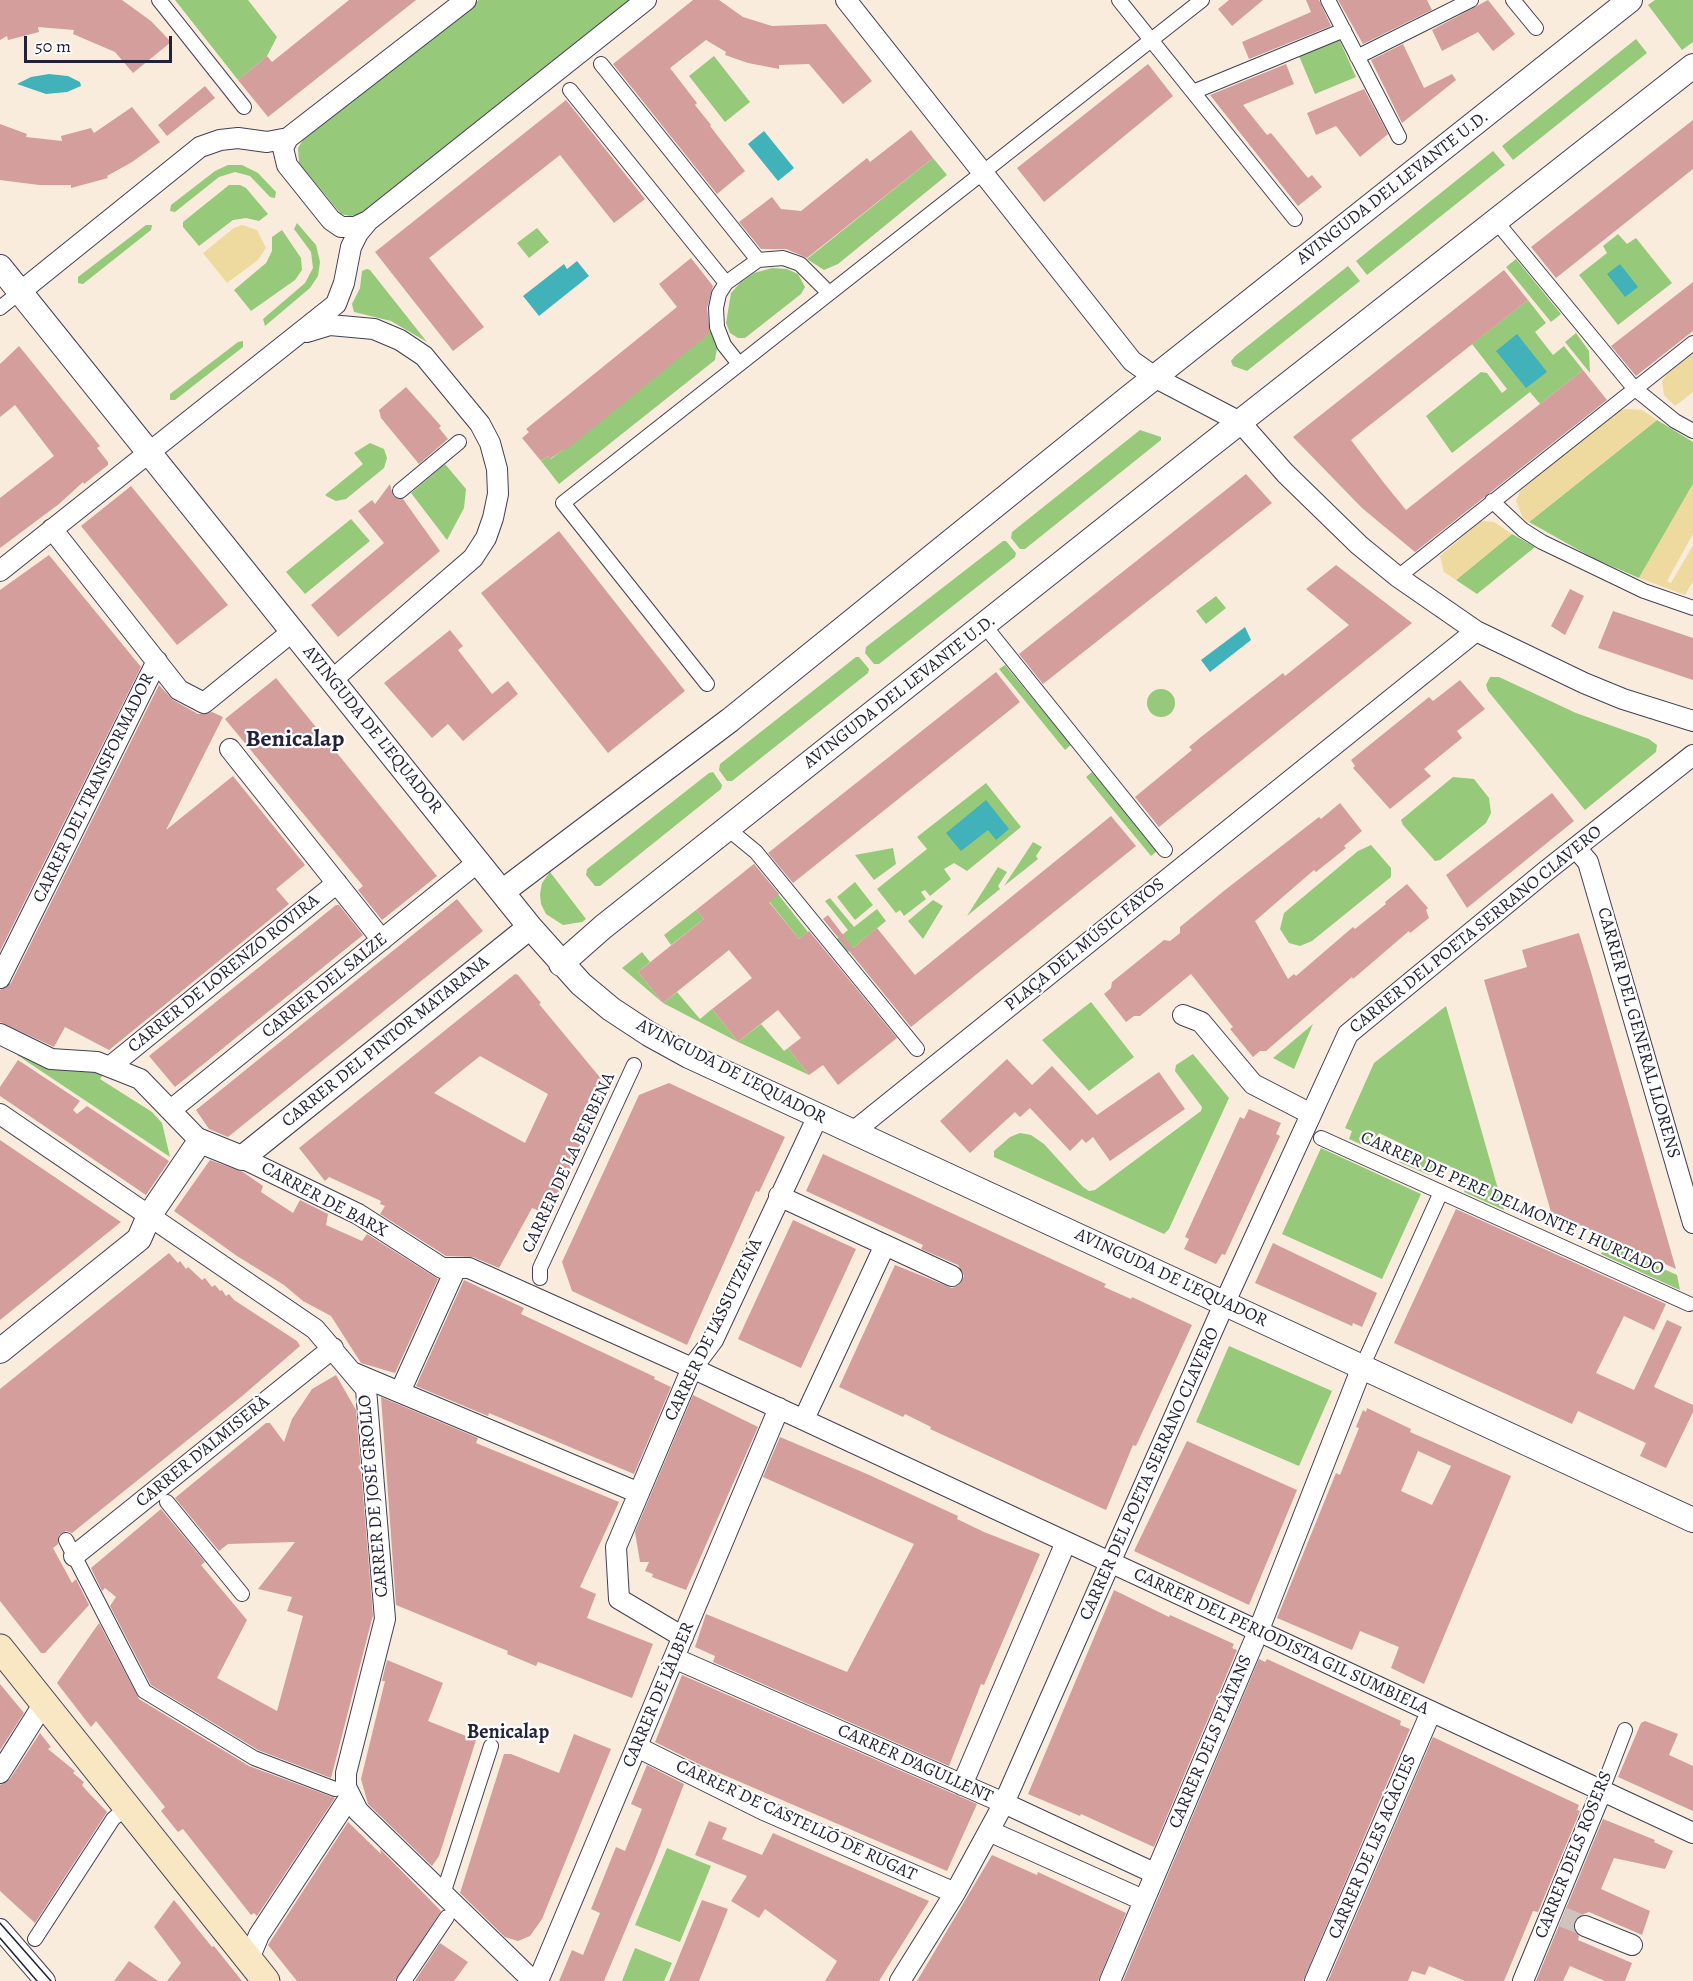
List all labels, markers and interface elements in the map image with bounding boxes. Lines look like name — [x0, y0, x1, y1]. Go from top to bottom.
scale bar — [27, 24, 176, 62]
text: 50 m — [35, 34, 71, 58]
street label: AVINGUDA DEL LEVANTE U.D. — [1293, 106, 1493, 270]
street label: AVINGUDA DEL LEVANTE U.D. — [800, 610, 1000, 774]
street label: AVINGUDA DE L'EQUADOR — [298, 642, 446, 818]
street label: CARRER DEL TRANSFORMADOR — [29, 670, 159, 906]
district label: Benicalap — [246, 726, 344, 754]
street label: CARRER DEL POETA SERRANO CLAVERO — [1345, 821, 1607, 1039]
street label: PLAÇA DEL MÚSIC FAYOS — [1001, 874, 1169, 1016]
street label: CARRER DE LORENZO ROVIRA — [124, 890, 324, 1058]
street label: CARRER DEL GENERAL LLORENS — [1592, 905, 1684, 1161]
street label: CARRER DEL SALZE — [258, 929, 392, 1043]
street label: CARRER DEL PINTOR MATARANA — [278, 952, 494, 1132]
street label: AVINGUDA DE L'EQUADOR — [633, 1015, 829, 1129]
street label: CARRER DE LA BERBENA — [518, 1069, 620, 1257]
street label: CARRER DE PERE DELMONTE I HURTADO — [1357, 1127, 1667, 1281]
street label: CARRER DE BARX — [257, 1158, 391, 1242]
street label: AVINGUDA DE L'EQUADOR — [1071, 1224, 1271, 1332]
street label: CARRER DE L'ASSUTZENA — [660, 1235, 768, 1425]
street label: CARRER DEL POETA SERRANO CLAVERO — [1075, 1324, 1225, 1624]
street label: CARRER D'ALMISERÀ — [132, 1392, 274, 1512]
street label: CARRER DE JOSÉ GROLLO — [354, 1394, 394, 1598]
street label: CARRER DEL PERIODISTA GIL SUMBIELA — [1130, 1564, 1432, 1720]
street label: CARRER DE L'ÀLBER — [619, 1619, 699, 1771]
street label: CARRER DELS PLÀTANS — [1165, 1652, 1257, 1832]
street label: CARRER D'AGULLENT — [834, 1720, 996, 1808]
district label: Benicalap — [467, 1721, 549, 1745]
street label: CARRER DE LES ACÀCIES — [1324, 1752, 1422, 1942]
street label: CARRER DE CASTELLÓ DE RUGAT — [672, 1756, 920, 1886]
street label: CARRER DELS ROSERS — [1531, 1768, 1617, 1942]

